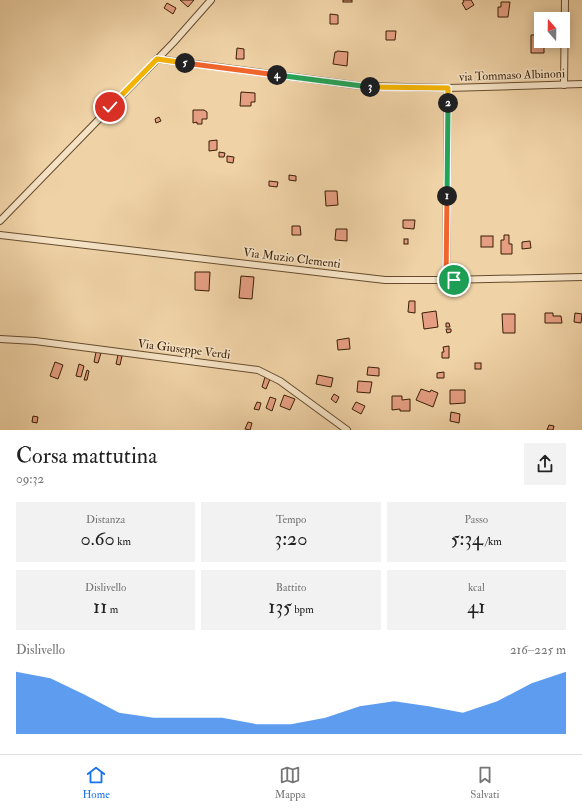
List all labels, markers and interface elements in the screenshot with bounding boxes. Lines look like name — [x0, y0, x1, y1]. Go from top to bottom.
north arrow — [534, 12, 570, 48]
map controls — [534, 12, 570, 48]
pin: 5 — [175, 53, 195, 73]
text: 5 — [183, 56, 187, 69]
pin: 4 — [267, 65, 287, 85]
street label: via Tommaso Albinoni — [458, 66, 565, 85]
text: 4 — [274, 68, 280, 81]
pin: 3 — [360, 77, 380, 97]
text: 3 — [368, 80, 372, 93]
pin — [93, 90, 127, 124]
pin: 2 — [438, 93, 458, 113]
icon: check — [99, 96, 121, 118]
text: 2 — [445, 96, 451, 109]
pin: 1 — [437, 186, 457, 206]
text: 1 — [445, 189, 449, 202]
street label: Via Muzio Clementi — [242, 245, 342, 272]
pin — [437, 263, 471, 297]
icon: arrive — [443, 269, 465, 291]
street label: Via Giuseppe Verdi — [137, 336, 231, 363]
text: Corsa mattutina — [16, 442, 157, 470]
button: share — [524, 443, 566, 485]
text: 09:32 — [16, 471, 44, 487]
text: Distanza — [86, 513, 125, 526]
text: Tempo — [276, 513, 306, 526]
text: Passo — [465, 513, 488, 526]
text: 0.60 — [80, 526, 115, 551]
text: 3:20 — [274, 526, 308, 551]
text: 5:34 — [451, 526, 483, 551]
text: km — [115, 535, 131, 548]
text: /km — [483, 535, 502, 548]
text: Dislivello — [85, 581, 126, 594]
text: Battito — [276, 581, 306, 594]
text: kcal — [468, 581, 485, 594]
text: 11 — [93, 594, 107, 619]
text: 135 — [268, 594, 292, 619]
text: 41 — [467, 594, 485, 619]
text: m — [107, 603, 118, 616]
text: bpm — [292, 603, 314, 616]
text: Dislivello — [16, 642, 65, 658]
text: 216–225 m — [510, 642, 566, 658]
tab: Home — [82, 764, 110, 801]
tab: Mappa — [275, 764, 305, 801]
tab: Salvati — [470, 764, 500, 801]

